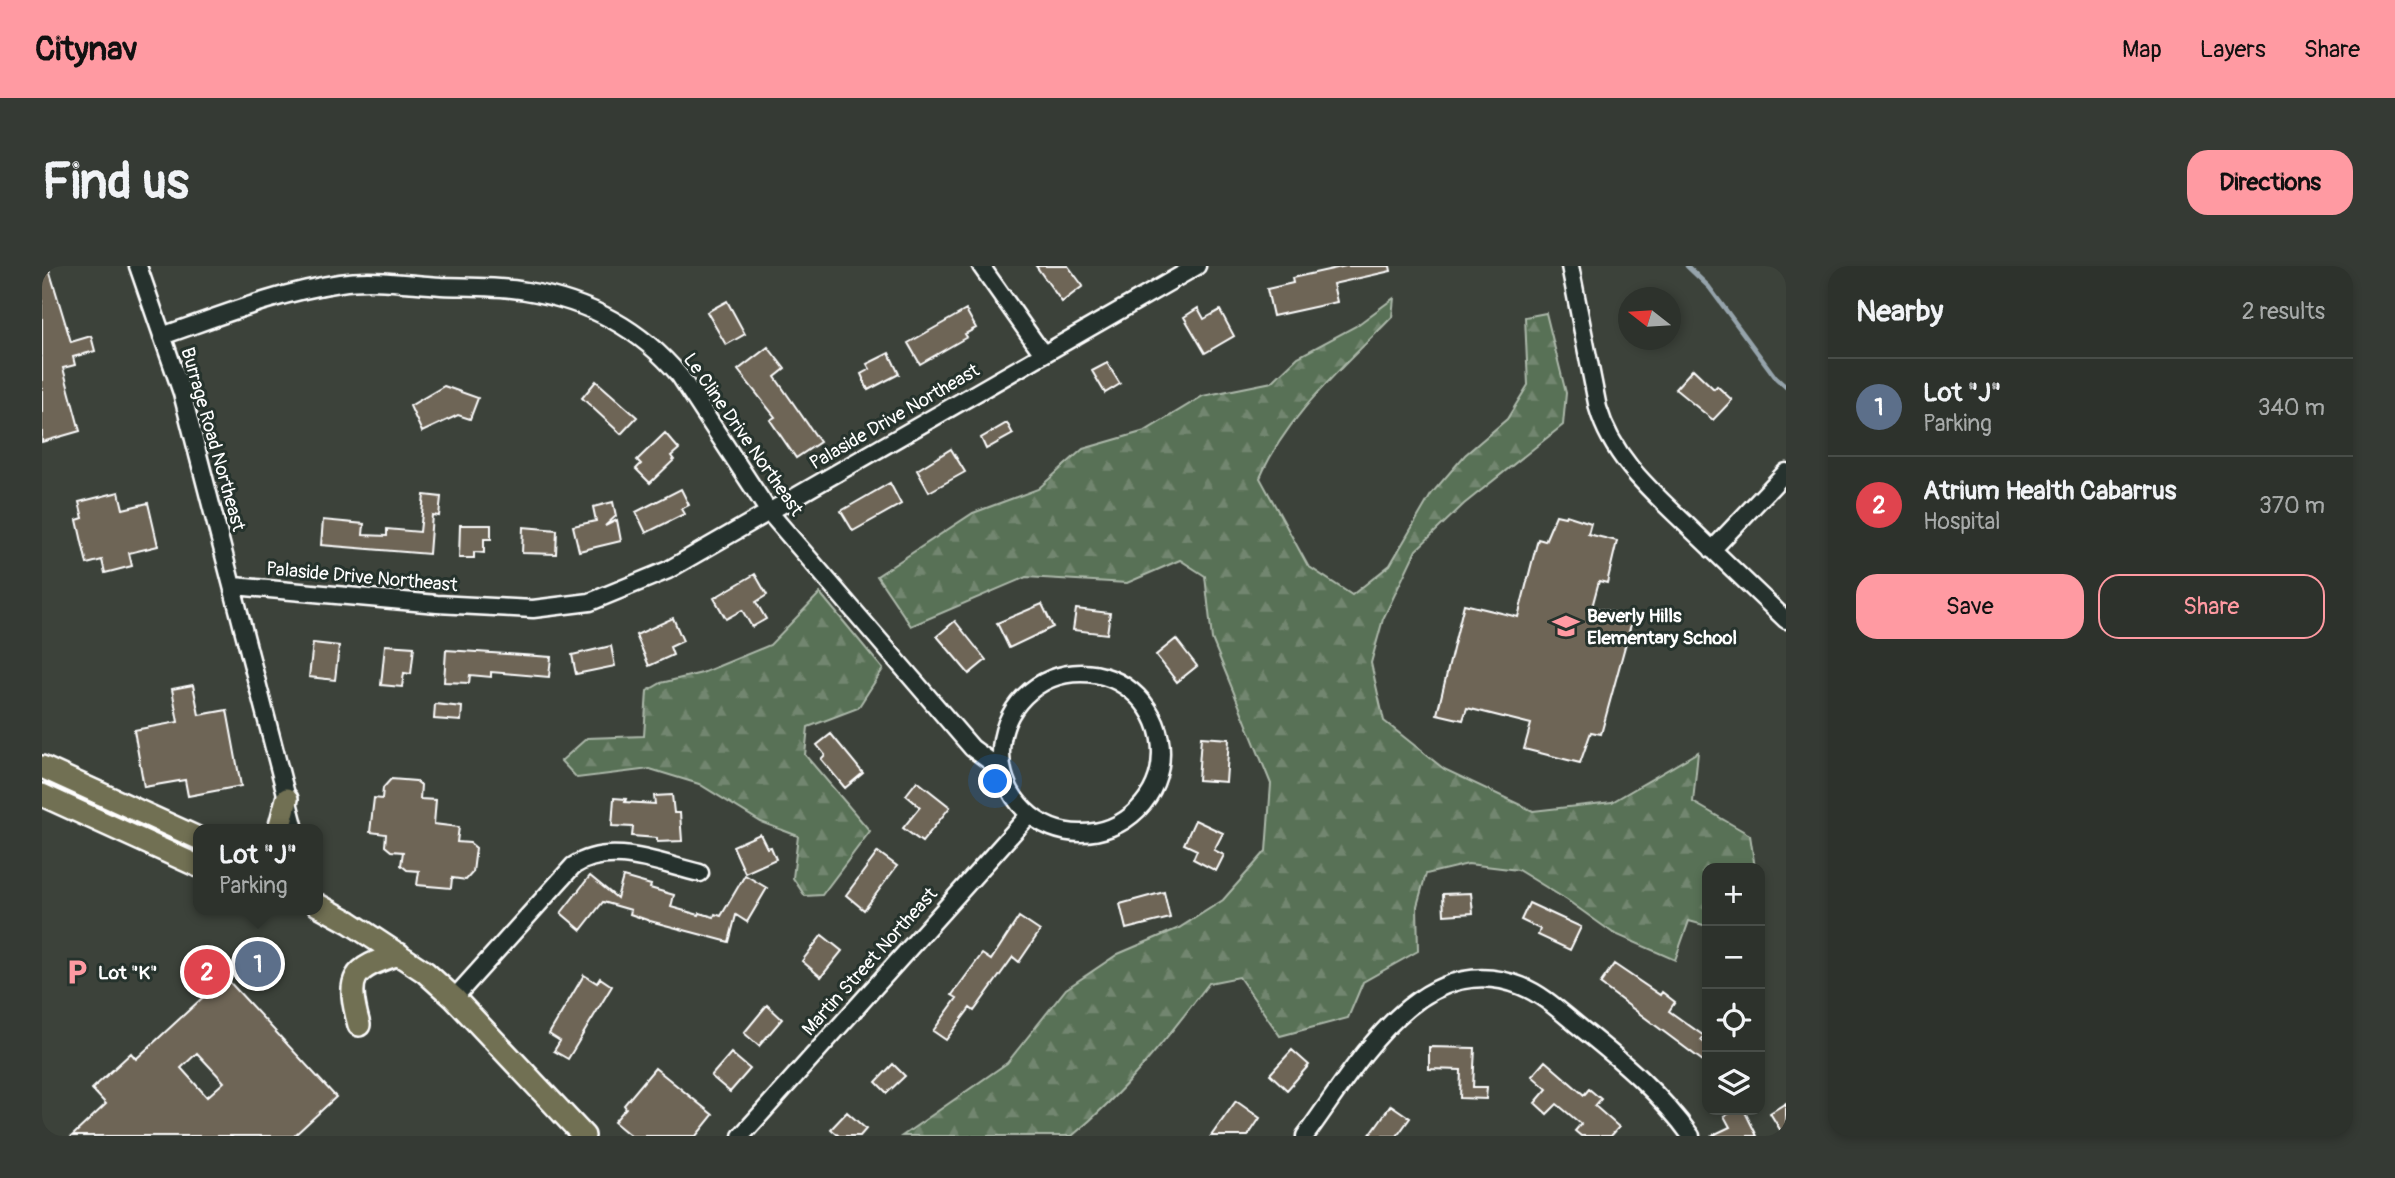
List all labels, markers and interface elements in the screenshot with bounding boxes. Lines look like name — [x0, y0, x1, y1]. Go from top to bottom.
text: Citynav — [35, 29, 138, 70]
text: Map — [2122, 35, 2162, 64]
text: Layers — [2200, 35, 2266, 64]
text: Share — [2304, 35, 2360, 64]
button: Directions — [2187, 150, 2353, 215]
text: Find us — [42, 152, 189, 213]
north arrow — [1618, 287, 1681, 350]
text: Nearby — [1856, 293, 1943, 330]
text: 2 results — [2242, 297, 2325, 326]
street label: Burrage Road Northeast — [175, 345, 251, 534]
street label: Le Cline Drive Northeast — [678, 349, 809, 521]
street label: Palaside Drive Northeast — [805, 358, 984, 475]
text: Lot "J" — [1923, 377, 2001, 409]
text: 1 — [1875, 393, 1884, 422]
text: 340 m — [2258, 393, 2325, 422]
text: Parking — [1923, 409, 1992, 438]
text: Atrium Health Cabarrus — [1923, 475, 2176, 507]
text: 2 — [1873, 491, 1885, 520]
text: 370 m — [2259, 491, 2325, 520]
text: Hospital — [1923, 507, 2001, 536]
street label: Palaside Drive Northeast — [265, 557, 459, 597]
button: Save — [1856, 574, 2084, 639]
button: Share — [2098, 574, 2325, 639]
place label: Beverly Hills Elementary School — [1587, 604, 1737, 650]
school or university icon: Beverly Hills Elementary School — [1551, 611, 1581, 641]
your location — [978, 764, 1012, 798]
popup — [193, 824, 323, 915]
text: Lot "J" — [219, 839, 297, 871]
map controls — [1702, 863, 1765, 1115]
button: + — [1702, 863, 1765, 926]
text: Parking — [219, 871, 288, 900]
street label: Martin Street Northeast — [797, 882, 943, 1041]
button: − — [1702, 926, 1765, 989]
pin: 1 — [235, 938, 281, 990]
pin: 2 — [184, 946, 230, 998]
parking icon: Lot "K" — [62, 957, 92, 987]
place label: Lot "K" — [98, 961, 158, 985]
button: locate — [1702, 989, 1765, 1052]
button: layers — [1702, 1052, 1765, 1115]

